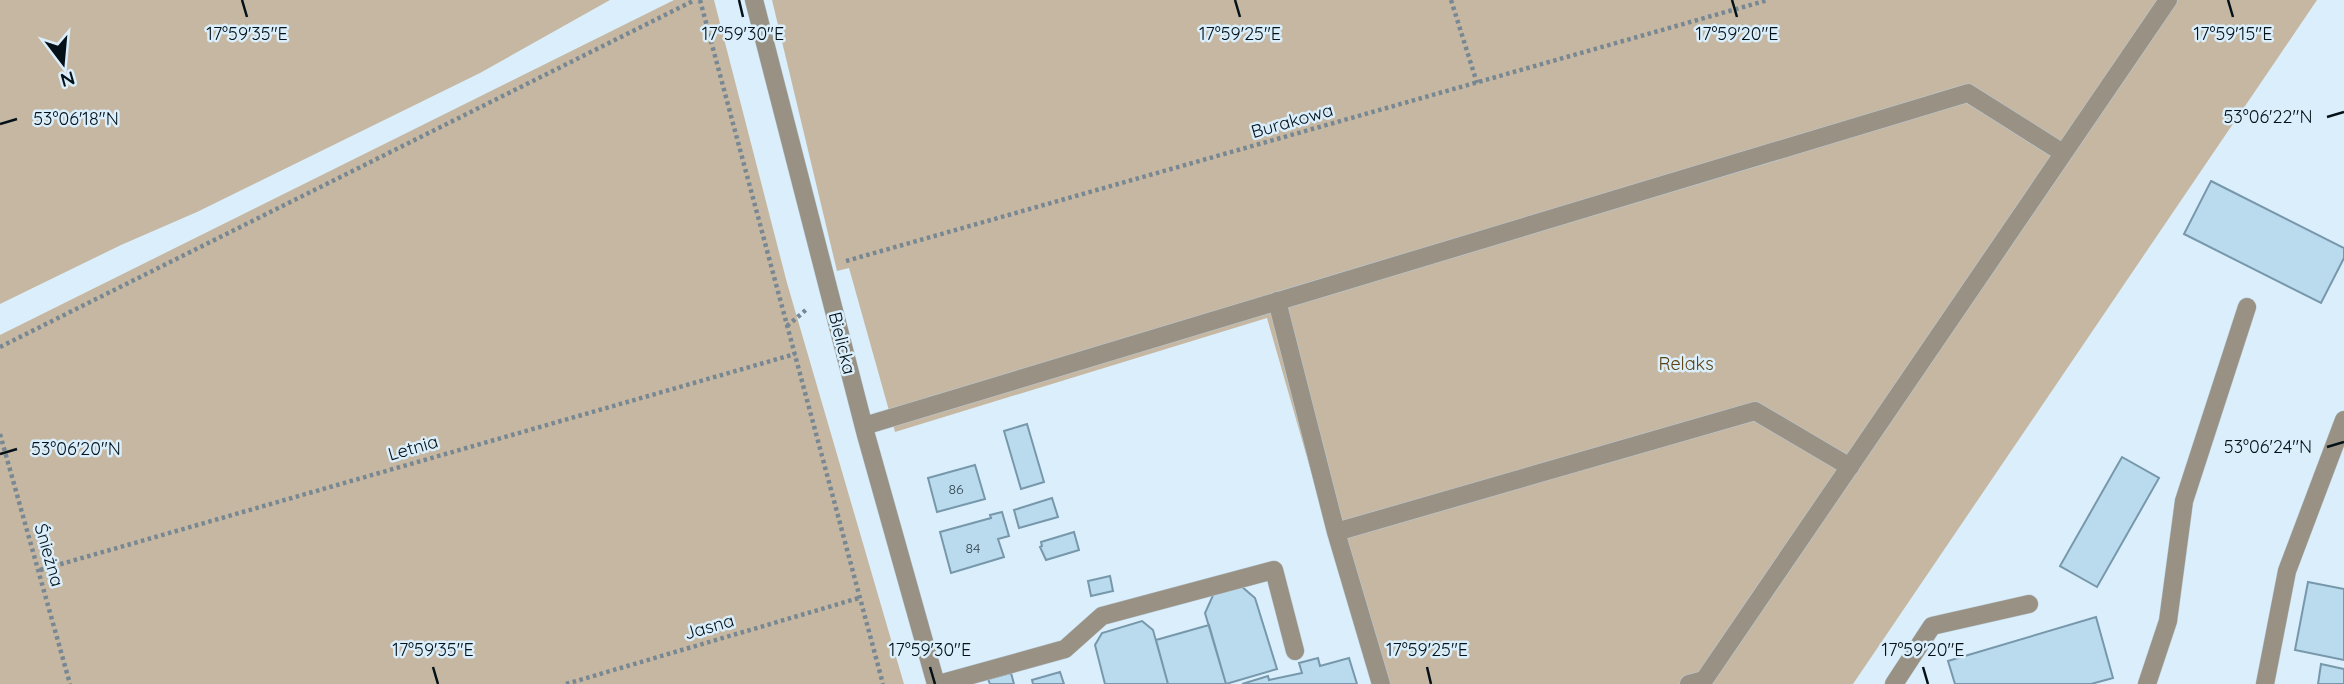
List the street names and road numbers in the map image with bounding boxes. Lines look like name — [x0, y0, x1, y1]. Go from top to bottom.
street label: Burakowa — [1248, 98, 1336, 143]
street label: Bielicka — [824, 309, 861, 376]
street label: Letnia — [385, 429, 441, 466]
street label: Śnieżna — [30, 521, 69, 589]
street label: Jasna — [681, 608, 737, 645]

